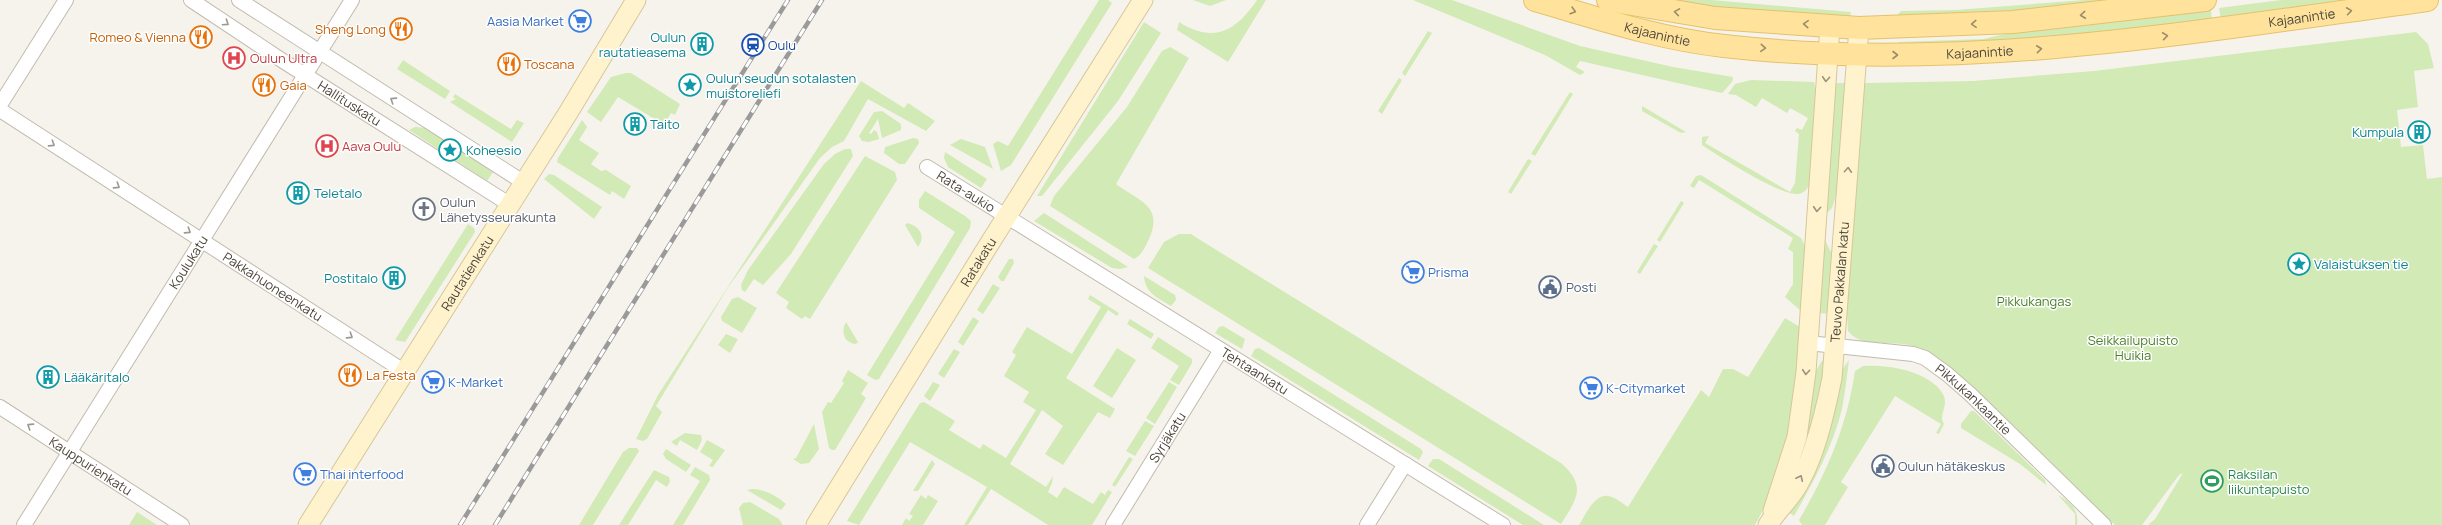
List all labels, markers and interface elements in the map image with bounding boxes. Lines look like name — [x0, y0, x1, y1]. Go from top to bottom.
street label: Kajaanintie — [2267, 4, 2337, 31]
one-way arrow — [1569, 6, 1576, 15]
one-way arrow — [2346, 7, 2352, 16]
supermarket icon: Aasia Market — [567, 8, 593, 34]
one-way arrow — [1674, 8, 1680, 16]
one-way arrow — [2080, 10, 2086, 19]
place label: Aasia Market — [487, 12, 564, 30]
restaurant icon: Sheng Long — [388, 16, 414, 42]
street label: Kajaanintie — [1622, 17, 1692, 50]
one-way arrow — [222, 18, 229, 26]
place label: Sheng Long — [315, 20, 386, 38]
one-way arrow — [1803, 20, 1809, 29]
one-way arrow — [1971, 20, 1977, 29]
restaurant icon: Romeo & Vienna — [188, 24, 214, 50]
place label: Romeo & Vienna — [89, 28, 186, 46]
place label: Oulun rautatieasema — [599, 28, 686, 61]
building icon: Oulun rautatieasema — [689, 31, 715, 57]
one-way arrow — [2162, 31, 2168, 40]
station icon: Oulu — [740, 32, 766, 58]
place label: Oulu — [768, 36, 796, 54]
street label: Kajaanintie — [1946, 41, 2014, 63]
one-way arrow — [1760, 44, 1766, 53]
hospital icon: Oulun Ultra — [221, 45, 247, 71]
one-way arrow — [2036, 45, 2042, 54]
place label: Oulun Ultra — [250, 49, 317, 67]
restaurant icon: Toscana — [496, 51, 522, 77]
one-way arrow — [1892, 51, 1898, 59]
place label: Toscana — [524, 55, 574, 73]
place label: Oulun seudun sotalasten muistoreliefi — [706, 69, 856, 102]
restaurant icon: Gaia — [251, 72, 277, 98]
place icon: Oulun seudun sotalasten muistoreliefi — [677, 72, 703, 98]
place label: Gaia — [280, 76, 307, 94]
street label: Hallituskatu — [314, 76, 385, 130]
one-way arrow — [1821, 76, 1830, 82]
one-way arrow — [391, 98, 398, 105]
building icon: Taito — [622, 111, 648, 137]
place label: Taito — [650, 115, 680, 133]
building icon: Kumpula — [2406, 119, 2432, 145]
place label: Kumpula — [2352, 123, 2404, 141]
hospital icon: Aava Oulu — [314, 133, 340, 159]
place label: Aava Oulu — [342, 137, 401, 155]
place icon: Koheesio — [437, 137, 463, 163]
one-way arrow — [48, 140, 55, 147]
place label: Koheesio — [466, 141, 522, 159]
street label: Rata-aukio — [933, 166, 999, 216]
one-way arrow — [1843, 167, 1852, 173]
building icon: Teletalo — [285, 180, 311, 206]
one-way arrow — [113, 181, 120, 189]
place label: Teletalo — [314, 184, 362, 202]
place label: Oulun Lähetysseurakunta — [440, 193, 556, 226]
church icon: Oulun Lähetysseurakunta — [411, 196, 437, 222]
one-way arrow — [1813, 206, 1822, 212]
street label: Teuvo Pakkalan katu — [1826, 221, 1853, 343]
one-way arrow — [183, 227, 190, 234]
street label: Koulukatu — [165, 232, 212, 292]
street label: Rautatienkatu — [437, 232, 498, 314]
street label: Ratakatu — [956, 234, 1000, 290]
street label: Pakkahuoneenkatu — [220, 248, 326, 325]
place icon: Valaistuksen tie — [2286, 251, 2312, 277]
place label: Valaistuksen tie — [2314, 255, 2409, 273]
supermarket icon: Prisma — [1400, 259, 1426, 285]
place label: Prisma — [1428, 263, 1469, 281]
building icon: Postitalo — [381, 265, 407, 291]
place label: Postitalo — [324, 269, 378, 287]
public building icon: Posti — [1537, 274, 1563, 300]
place label: Posti — [1566, 278, 1597, 296]
park label: Pikkukangas — [1997, 292, 2071, 310]
one-way arrow — [346, 331, 353, 339]
park label: Seikkailupuisto Huikia — [2088, 331, 2179, 364]
street label: Tehtaankatu — [1218, 343, 1292, 398]
street label: Pikkukankaantie — [1932, 360, 2016, 439]
restaurant icon: La Festa — [337, 362, 363, 388]
building icon: Lääkäritalo — [35, 364, 61, 390]
place label: La Festa — [366, 366, 416, 384]
place label: Lääkäritalo — [64, 368, 130, 386]
supermarket icon: K-Market — [420, 369, 446, 395]
one-way arrow — [1802, 369, 1811, 375]
place label: K-Market — [448, 373, 503, 391]
supermarket icon: K-Citymarket — [1578, 375, 1604, 401]
place label: K-Citymarket — [1606, 379, 1685, 397]
street label: Syrjäkatu — [1145, 409, 1190, 466]
one-way arrow — [27, 424, 34, 431]
street label: Kauppurienkatu — [46, 432, 136, 499]
public building icon: Oulun hätäkeskus — [1870, 453, 1896, 479]
place label: Oulun hätäkeskus — [1898, 457, 2005, 475]
supermarket icon: Thai interfood — [292, 461, 318, 487]
place label: Thai interfood — [320, 465, 404, 483]
place label: Raksilan liikuntapuisto — [2228, 465, 2310, 498]
sports icon: Raksilan liikuntapuisto — [2199, 468, 2225, 494]
one-way arrow — [1795, 475, 1803, 482]

